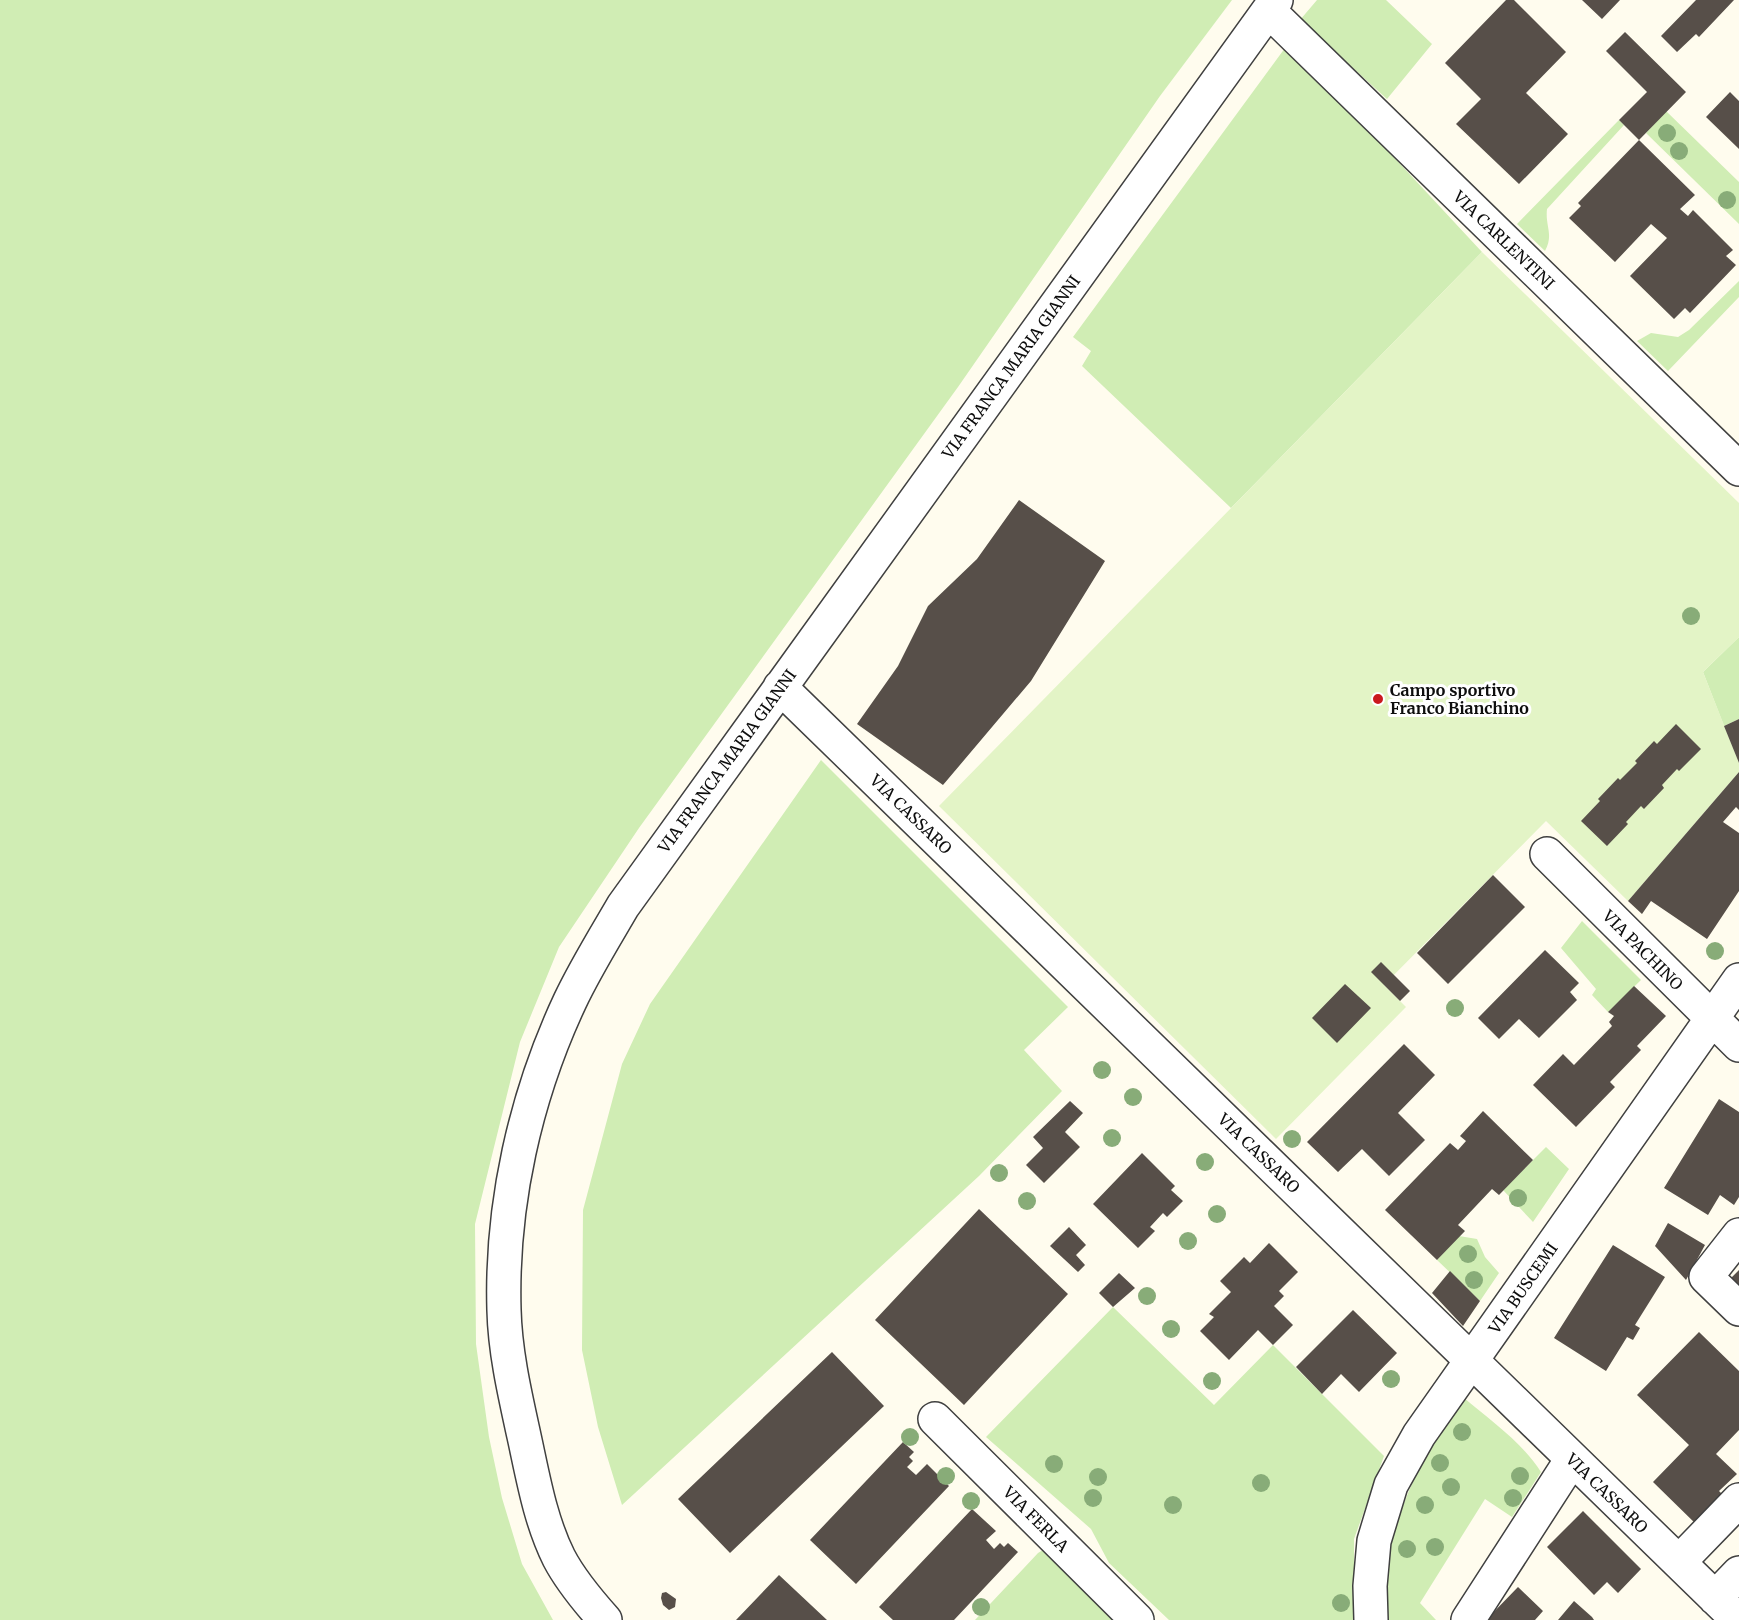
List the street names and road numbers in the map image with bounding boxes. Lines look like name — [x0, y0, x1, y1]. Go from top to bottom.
street label: VIA CARLENTINI — [1448, 186, 1559, 293]
street label: VIA FRANCA MARIA GIANNI — [937, 271, 1084, 464]
street label: VIA FRANCA MARIA GIANNI — [653, 665, 800, 858]
street label: VIA CASSARO — [865, 769, 956, 858]
street label: VIA PACHINO — [1598, 905, 1688, 995]
street label: VIA CASSARO — [1213, 1108, 1304, 1197]
street label: VIA BUSCEMI — [1484, 1239, 1562, 1338]
street label: VIA CASSARO — [1561, 1448, 1652, 1537]
street label: VIA FERLA — [998, 1481, 1073, 1556]

